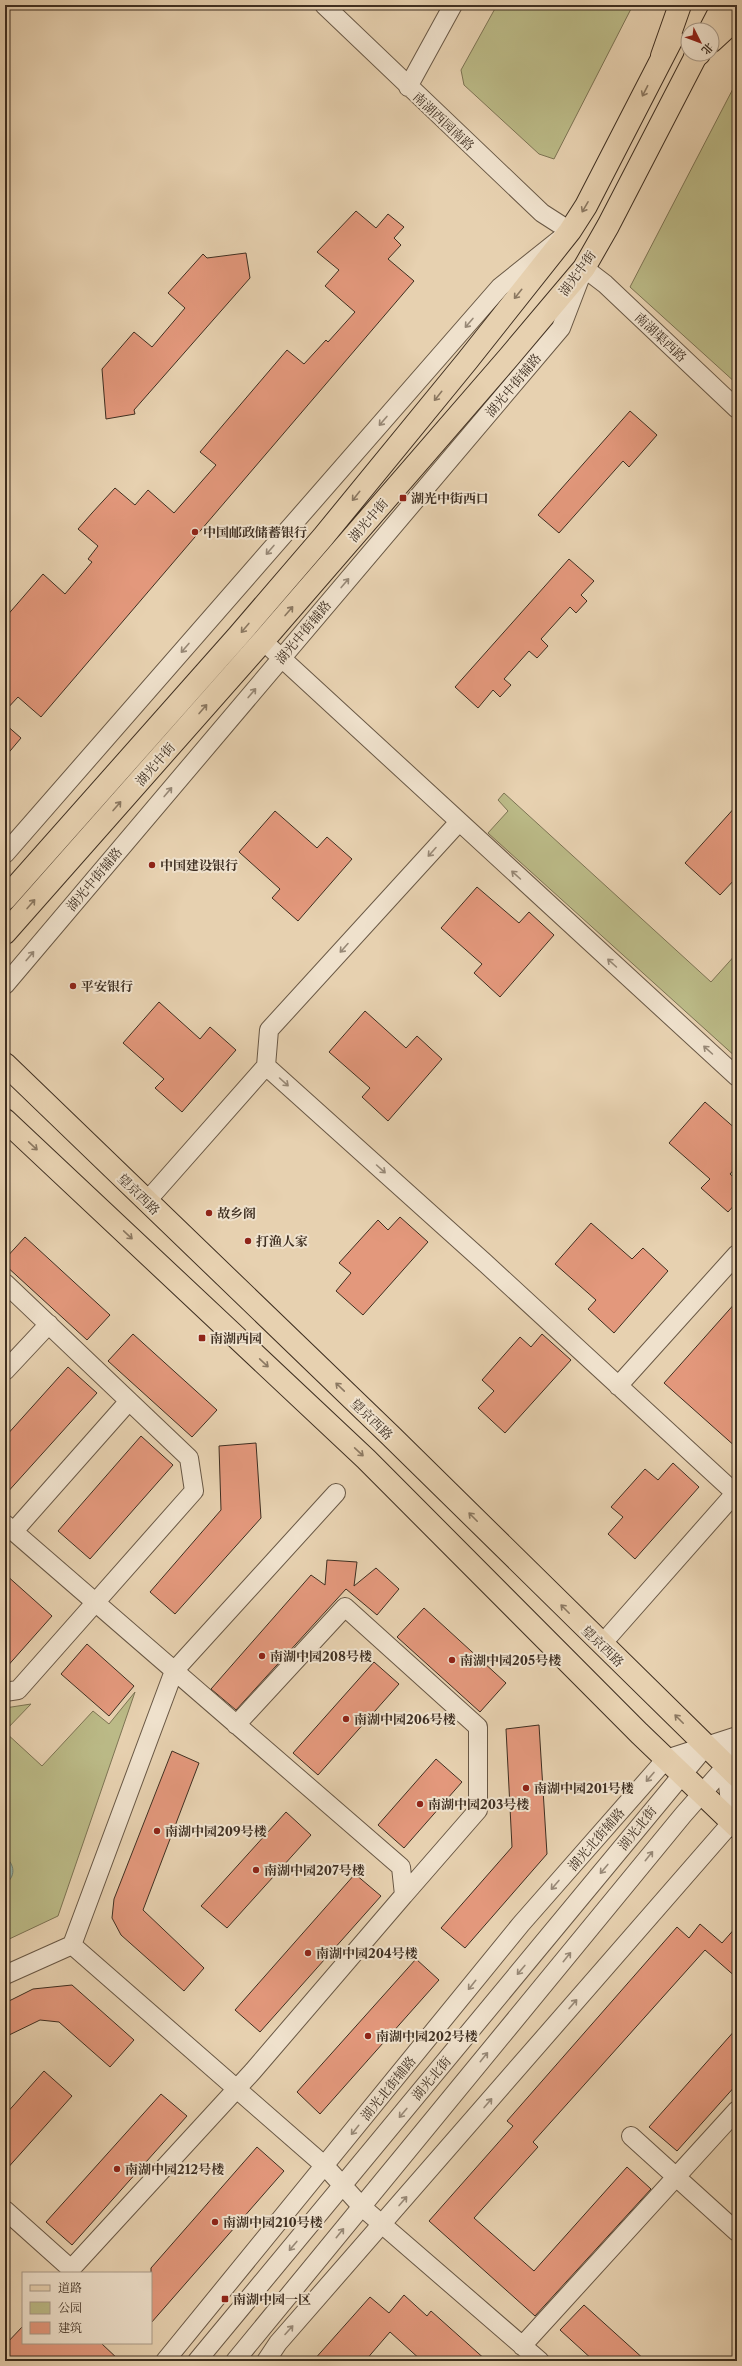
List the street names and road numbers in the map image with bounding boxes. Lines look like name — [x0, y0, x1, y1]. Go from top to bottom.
street label: 南湖西园南路 — [410, 89, 478, 153]
street label: 湖光中街 — [555, 247, 599, 299]
street label: 南湖渠西路 — [632, 309, 690, 365]
street label: 湖光中街辅路 — [482, 350, 544, 420]
street label: 湖光中街 — [345, 495, 391, 545]
street label: 湖光中街辅路 — [272, 597, 334, 667]
street label: 湖光中街 — [132, 739, 178, 789]
street label: 湖光中街辅路 — [63, 844, 125, 914]
street label: 望京西路 — [115, 1170, 163, 1218]
street label: 望京西路 — [348, 1395, 396, 1443]
street label: 望京西路 — [579, 1622, 627, 1670]
street label: 湖光北街 — [614, 1803, 660, 1853]
street label: 湖光北街辅路 — [564, 1804, 628, 1874]
street label: 湖光北街辅路 — [357, 2053, 419, 2123]
street label: 湖光北街 — [408, 2053, 454, 2103]

